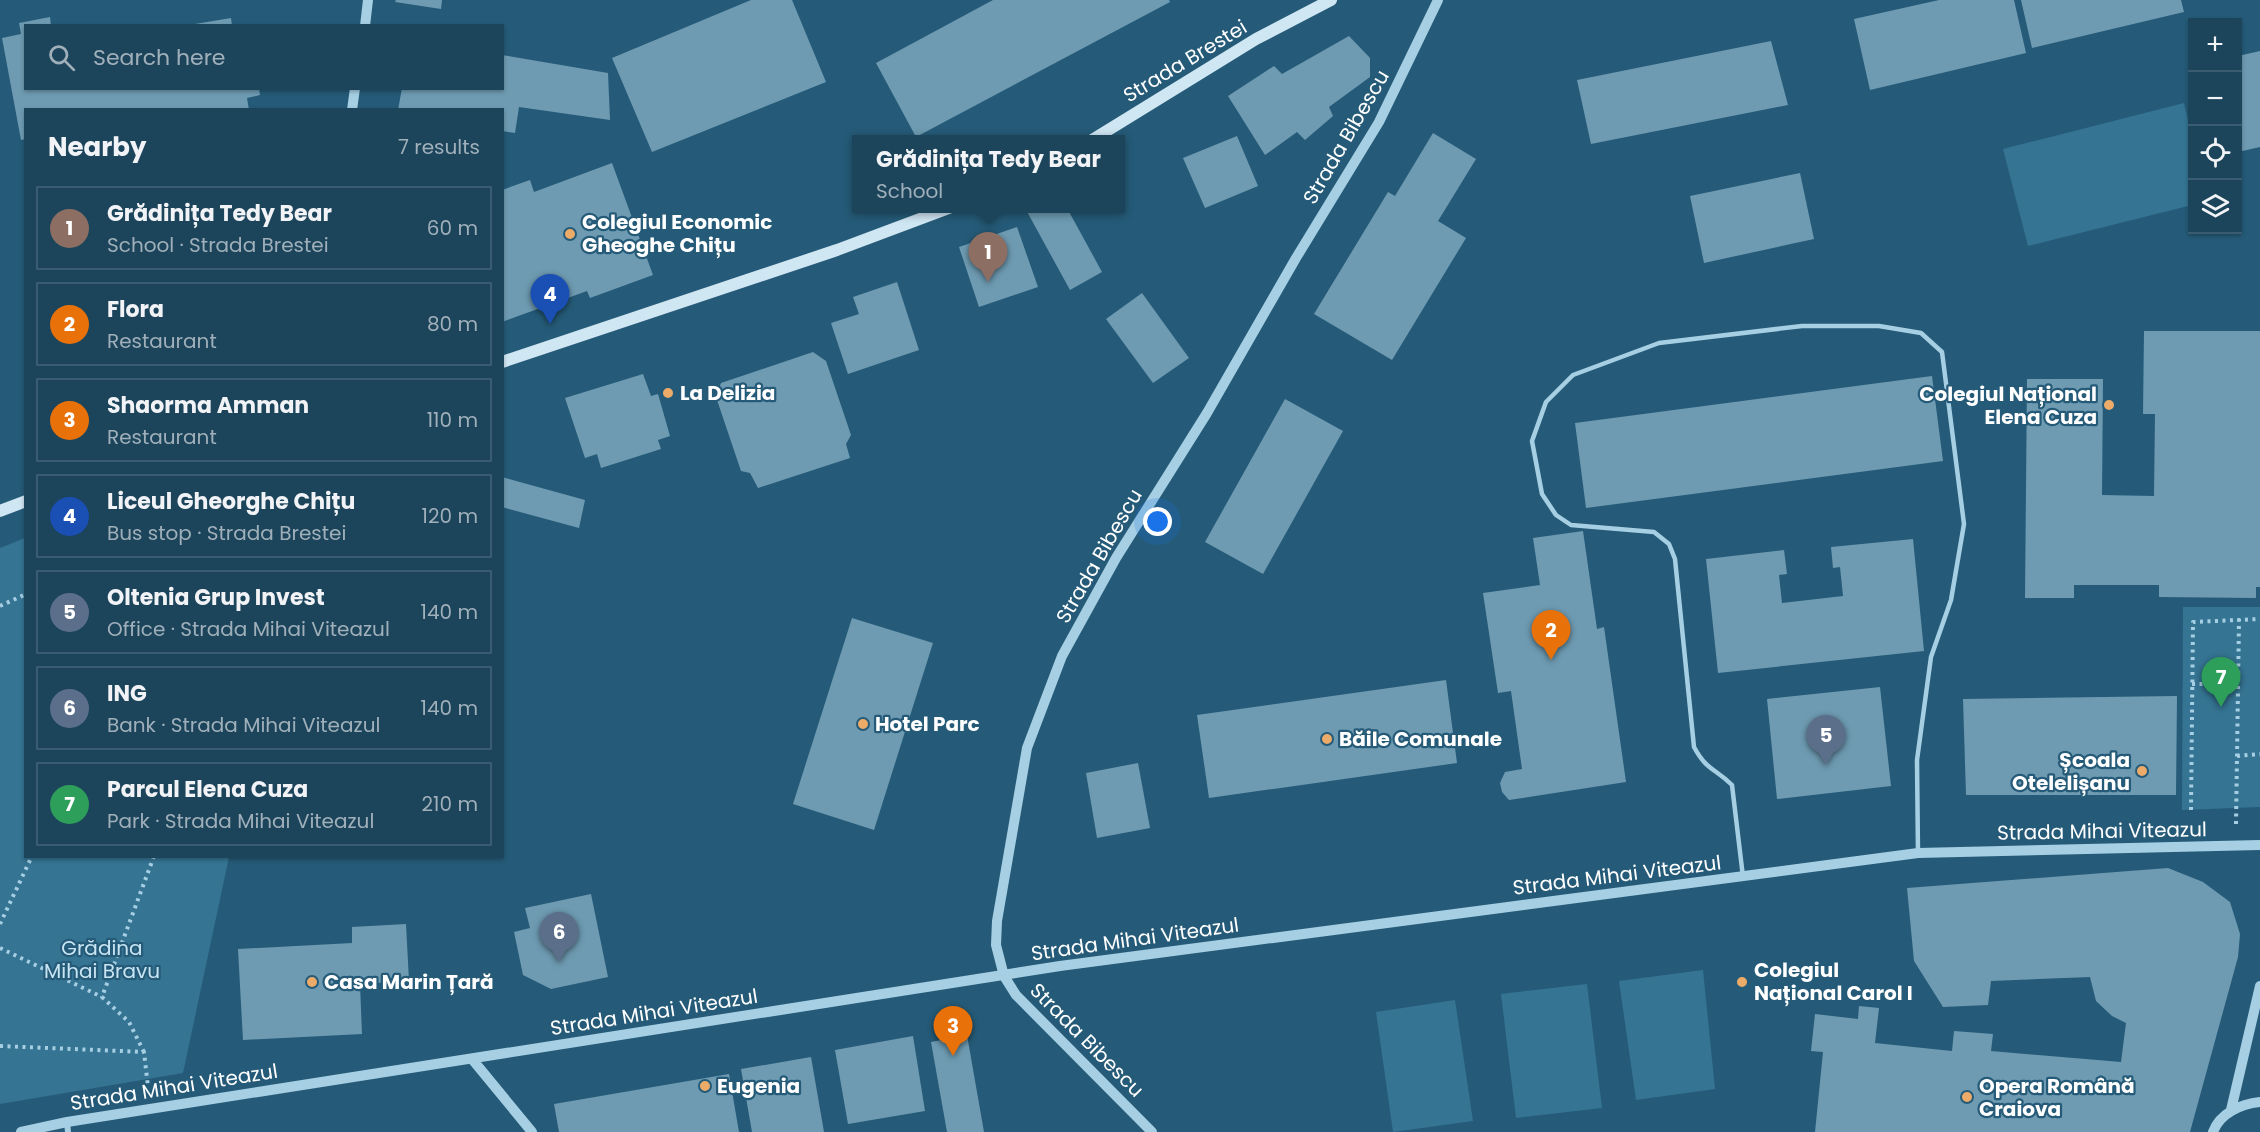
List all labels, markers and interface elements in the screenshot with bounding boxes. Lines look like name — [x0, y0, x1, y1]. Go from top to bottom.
street label: Strada Brestei — [1118, 13, 1252, 109]
map controls — [2188, 18, 2242, 234]
button: + — [2188, 18, 2242, 72]
search box — [24, 24, 504, 90]
icon: search — [45, 41, 78, 74]
text: Search here — [93, 42, 226, 73]
street label: Strada Bibescu — [1296, 65, 1396, 209]
button: − — [2188, 72, 2242, 126]
button: locate — [2188, 126, 2242, 180]
text: Nearby — [48, 129, 146, 165]
text: 7 results — [398, 133, 480, 161]
popup — [852, 135, 1125, 213]
text: Grădinița Tedy Bear — [876, 144, 1101, 175]
text: School — [876, 177, 943, 205]
button: layers — [2188, 180, 2242, 234]
text: Grădinița Tedy Bear — [107, 198, 332, 229]
place label: Colegiul Economic Gheoghe Chițu — [582, 208, 772, 259]
text: 1 — [66, 214, 73, 242]
text: 60 m — [427, 214, 478, 242]
marker: Colegiul Economic Gheoghe Chițu — [563, 227, 577, 241]
text: School · Strada Brestei — [107, 231, 329, 259]
pin: 1 — [968, 232, 1008, 282]
pin: 4 — [530, 274, 570, 324]
text: Flora — [107, 294, 164, 325]
text: 2 — [64, 310, 75, 338]
text: 80 m — [427, 310, 478, 338]
text: Restaurant — [107, 327, 217, 355]
place label: La Delizia — [680, 379, 775, 407]
place label: Colegiul Național Elena Cuza — [1919, 380, 2097, 431]
marker: La Delizia — [661, 386, 675, 400]
text: Shaorma Amman — [107, 390, 309, 421]
marker: Colegiul Național Elena Cuza — [2102, 398, 2116, 412]
text: 3 — [63, 406, 76, 434]
text: 110 m — [427, 406, 478, 434]
text: Restaurant — [107, 423, 217, 451]
street label: Strada Bibescu — [1049, 484, 1149, 628]
text: Liceul Gheorghe Chițu — [107, 486, 355, 517]
text: 4 — [63, 502, 76, 530]
text: 120 m — [422, 502, 478, 530]
your location — [1143, 507, 1172, 536]
text: Bus stop · Strada Brestei — [107, 519, 346, 547]
text: Oltenia Grup Invest — [107, 582, 325, 613]
text: 5 — [63, 598, 76, 626]
text: 140 m — [421, 598, 478, 626]
pin: 2 — [1532, 610, 1570, 660]
text: Office · Strada Mihai Viteazul — [107, 615, 390, 643]
pin: 7 — [2202, 658, 2240, 707]
text: ING — [107, 678, 147, 709]
text: 6 — [63, 694, 76, 722]
text: 140 m — [421, 694, 478, 722]
place label: Hotel Parc — [875, 710, 980, 738]
text: Bank · Strada Mihai Viteazul — [107, 711, 380, 739]
pin: 5 — [1806, 716, 1846, 765]
marker: Hotel Parc — [856, 717, 870, 731]
place label: Băile Comunale — [1339, 725, 1502, 753]
marker: Băile Comunale — [1320, 732, 1334, 746]
place label: Școala Otelelișanu — [2012, 746, 2130, 797]
marker: Școala Otelelișanu — [2135, 764, 2149, 778]
text: Parcul Elena Cuza — [107, 774, 308, 805]
text: 7 — [64, 790, 75, 818]
text: 210 m — [422, 790, 478, 818]
text: Park · Strada Mihai Viteazul — [107, 807, 374, 835]
street label: Strada Mihai Viteazul — [1997, 815, 2207, 847]
street label: Strada Mihai Viteazul — [1511, 848, 1723, 902]
street label: Strada Mihai Viteazul — [1029, 911, 1241, 967]
pin: 6 — [540, 912, 578, 962]
park label: Grădina Mihai Bravu — [44, 934, 160, 985]
place label: Colegiul Național Carol I — [1754, 956, 1913, 1007]
place label: Casa Marin Țară — [324, 968, 493, 996]
marker: Casa Marin Țară — [305, 975, 319, 989]
marker: Colegiul Național Carol I — [1735, 975, 1749, 989]
street label: Strada Bibescu — [1024, 977, 1150, 1103]
street label: Strada Mihai Viteazul — [548, 982, 760, 1042]
pin: 3 — [934, 1006, 972, 1056]
street label: Strada Mihai Viteazul — [68, 1057, 280, 1117]
place label: Eugenia — [717, 1072, 800, 1100]
place label: Opera Română Craiova — [1979, 1072, 2135, 1123]
marker: Eugenia — [698, 1079, 712, 1093]
marker: Opera Română Craiova — [1960, 1090, 1974, 1104]

